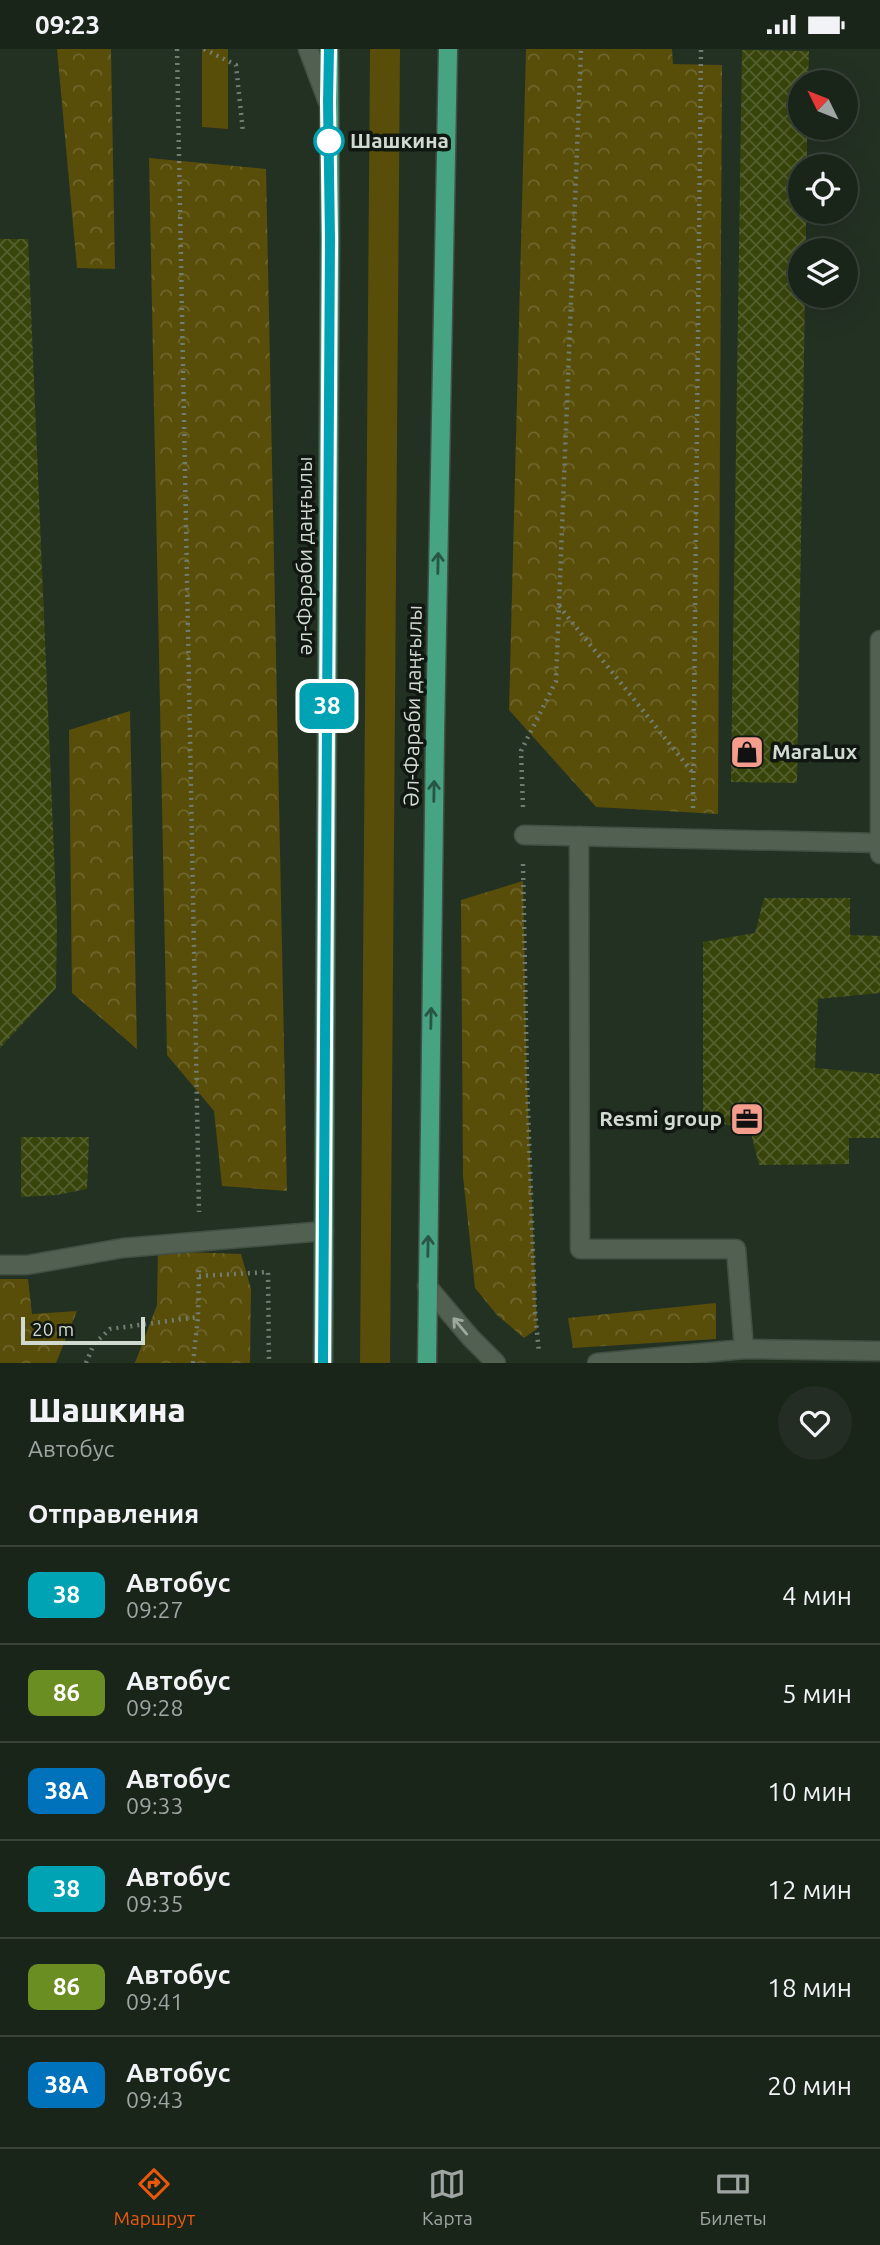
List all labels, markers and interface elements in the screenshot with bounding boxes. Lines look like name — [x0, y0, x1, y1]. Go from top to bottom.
text: 09:23 — [35, 10, 100, 39]
north arrow — [788, 70, 858, 140]
map controls — [788, 70, 858, 308]
marker: Шашкина — [314, 126, 344, 156]
place label: Шашкина — [350, 128, 449, 152]
button: locate — [788, 154, 858, 224]
button: layers — [788, 238, 858, 308]
street label: әл-Фараби даңғылы — [292, 456, 316, 656]
one-way arrow — [431, 552, 445, 575]
street label: Әл-Фараби даңғылы — [398, 605, 426, 807]
line badge: 38 — [296, 683, 358, 729]
text: 38 — [313, 692, 341, 719]
shop icon: MaraLux — [728, 733, 766, 771]
place label: MaraLux — [772, 739, 858, 763]
one-way arrow — [427, 780, 441, 803]
one-way arrow — [424, 1007, 438, 1030]
office icon: Resmi group — [728, 1100, 766, 1138]
place label: Resmi group — [599, 1106, 722, 1130]
one-way arrow — [421, 1235, 435, 1258]
scale bar — [21, 1314, 145, 1346]
text: 20 m — [32, 1318, 74, 1340]
one-way arrow — [453, 1318, 468, 1336]
button: heart — [778, 1386, 852, 1460]
text: Шашкина — [28, 1391, 186, 1428]
text: Автобус — [28, 1436, 115, 1461]
text: Отправления — [28, 1499, 199, 1528]
text: Автобус — [126, 1568, 230, 1597]
text: 38 — [53, 1581, 80, 1608]
text: 4 мин — [782, 1581, 852, 1610]
text: 09:27 — [126, 1597, 184, 1622]
text: Автобус — [126, 1666, 230, 1695]
text: 86 — [53, 1679, 80, 1706]
text: 5 мин — [782, 1679, 852, 1708]
text: 09:28 — [126, 1695, 184, 1720]
text: Автобус — [126, 1764, 230, 1793]
text: 38А — [45, 1777, 88, 1804]
text: 10 мин — [767, 1777, 852, 1806]
text: 09:33 — [126, 1793, 184, 1818]
text: Автобус — [126, 1862, 230, 1891]
text: 38 — [53, 1875, 80, 1902]
text: 12 мин — [767, 1875, 852, 1904]
text: 09:35 — [126, 1891, 184, 1916]
text: Автобус — [126, 1960, 230, 1989]
text: 86 — [53, 1973, 80, 2000]
text: 18 мин — [767, 1973, 852, 2002]
text: 09:41 — [126, 1989, 184, 2014]
text: Автобус — [126, 2058, 230, 2087]
text: 38А — [45, 2071, 88, 2098]
text: 20 мин — [767, 2071, 852, 2100]
text: 09:43 — [126, 2087, 184, 2112]
tab: Маршрут — [113, 2165, 195, 2229]
tab: Карта — [422, 2165, 473, 2229]
tab: Билеты — [699, 2165, 767, 2229]

